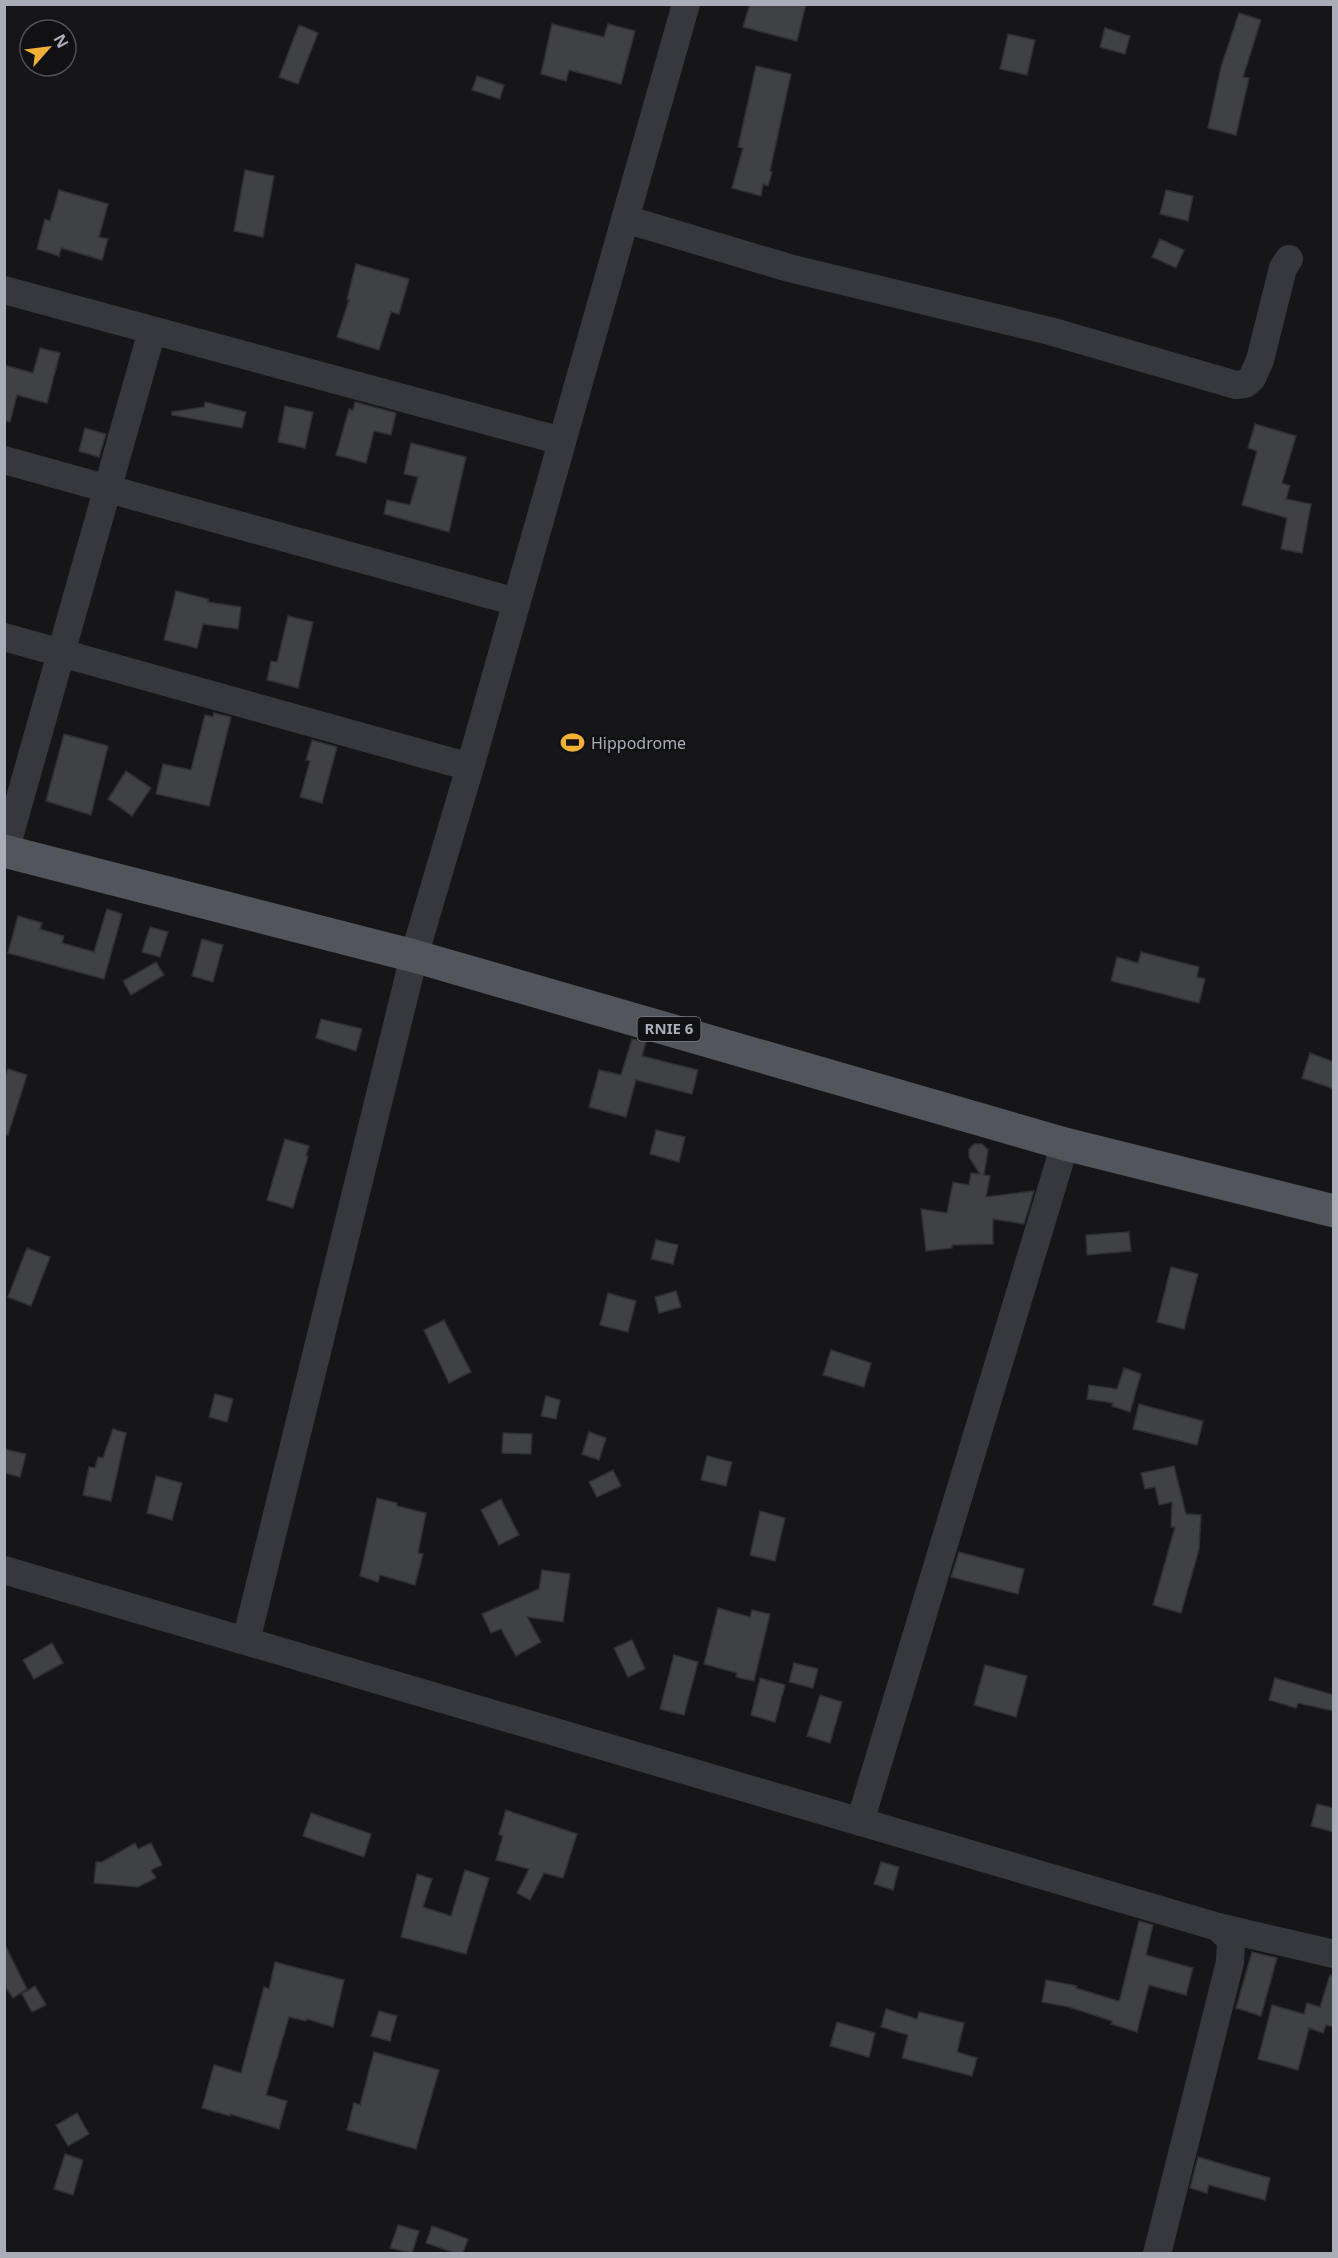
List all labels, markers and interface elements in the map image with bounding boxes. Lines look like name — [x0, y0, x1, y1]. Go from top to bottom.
north arrow — [18, 18, 78, 78]
text: N — [48, 30, 74, 52]
sports icon: Hippodrome — [560, 730, 586, 756]
place label: Hippodrome — [591, 732, 686, 754]
road number: RNIE 6 — [638, 1017, 700, 1041]

